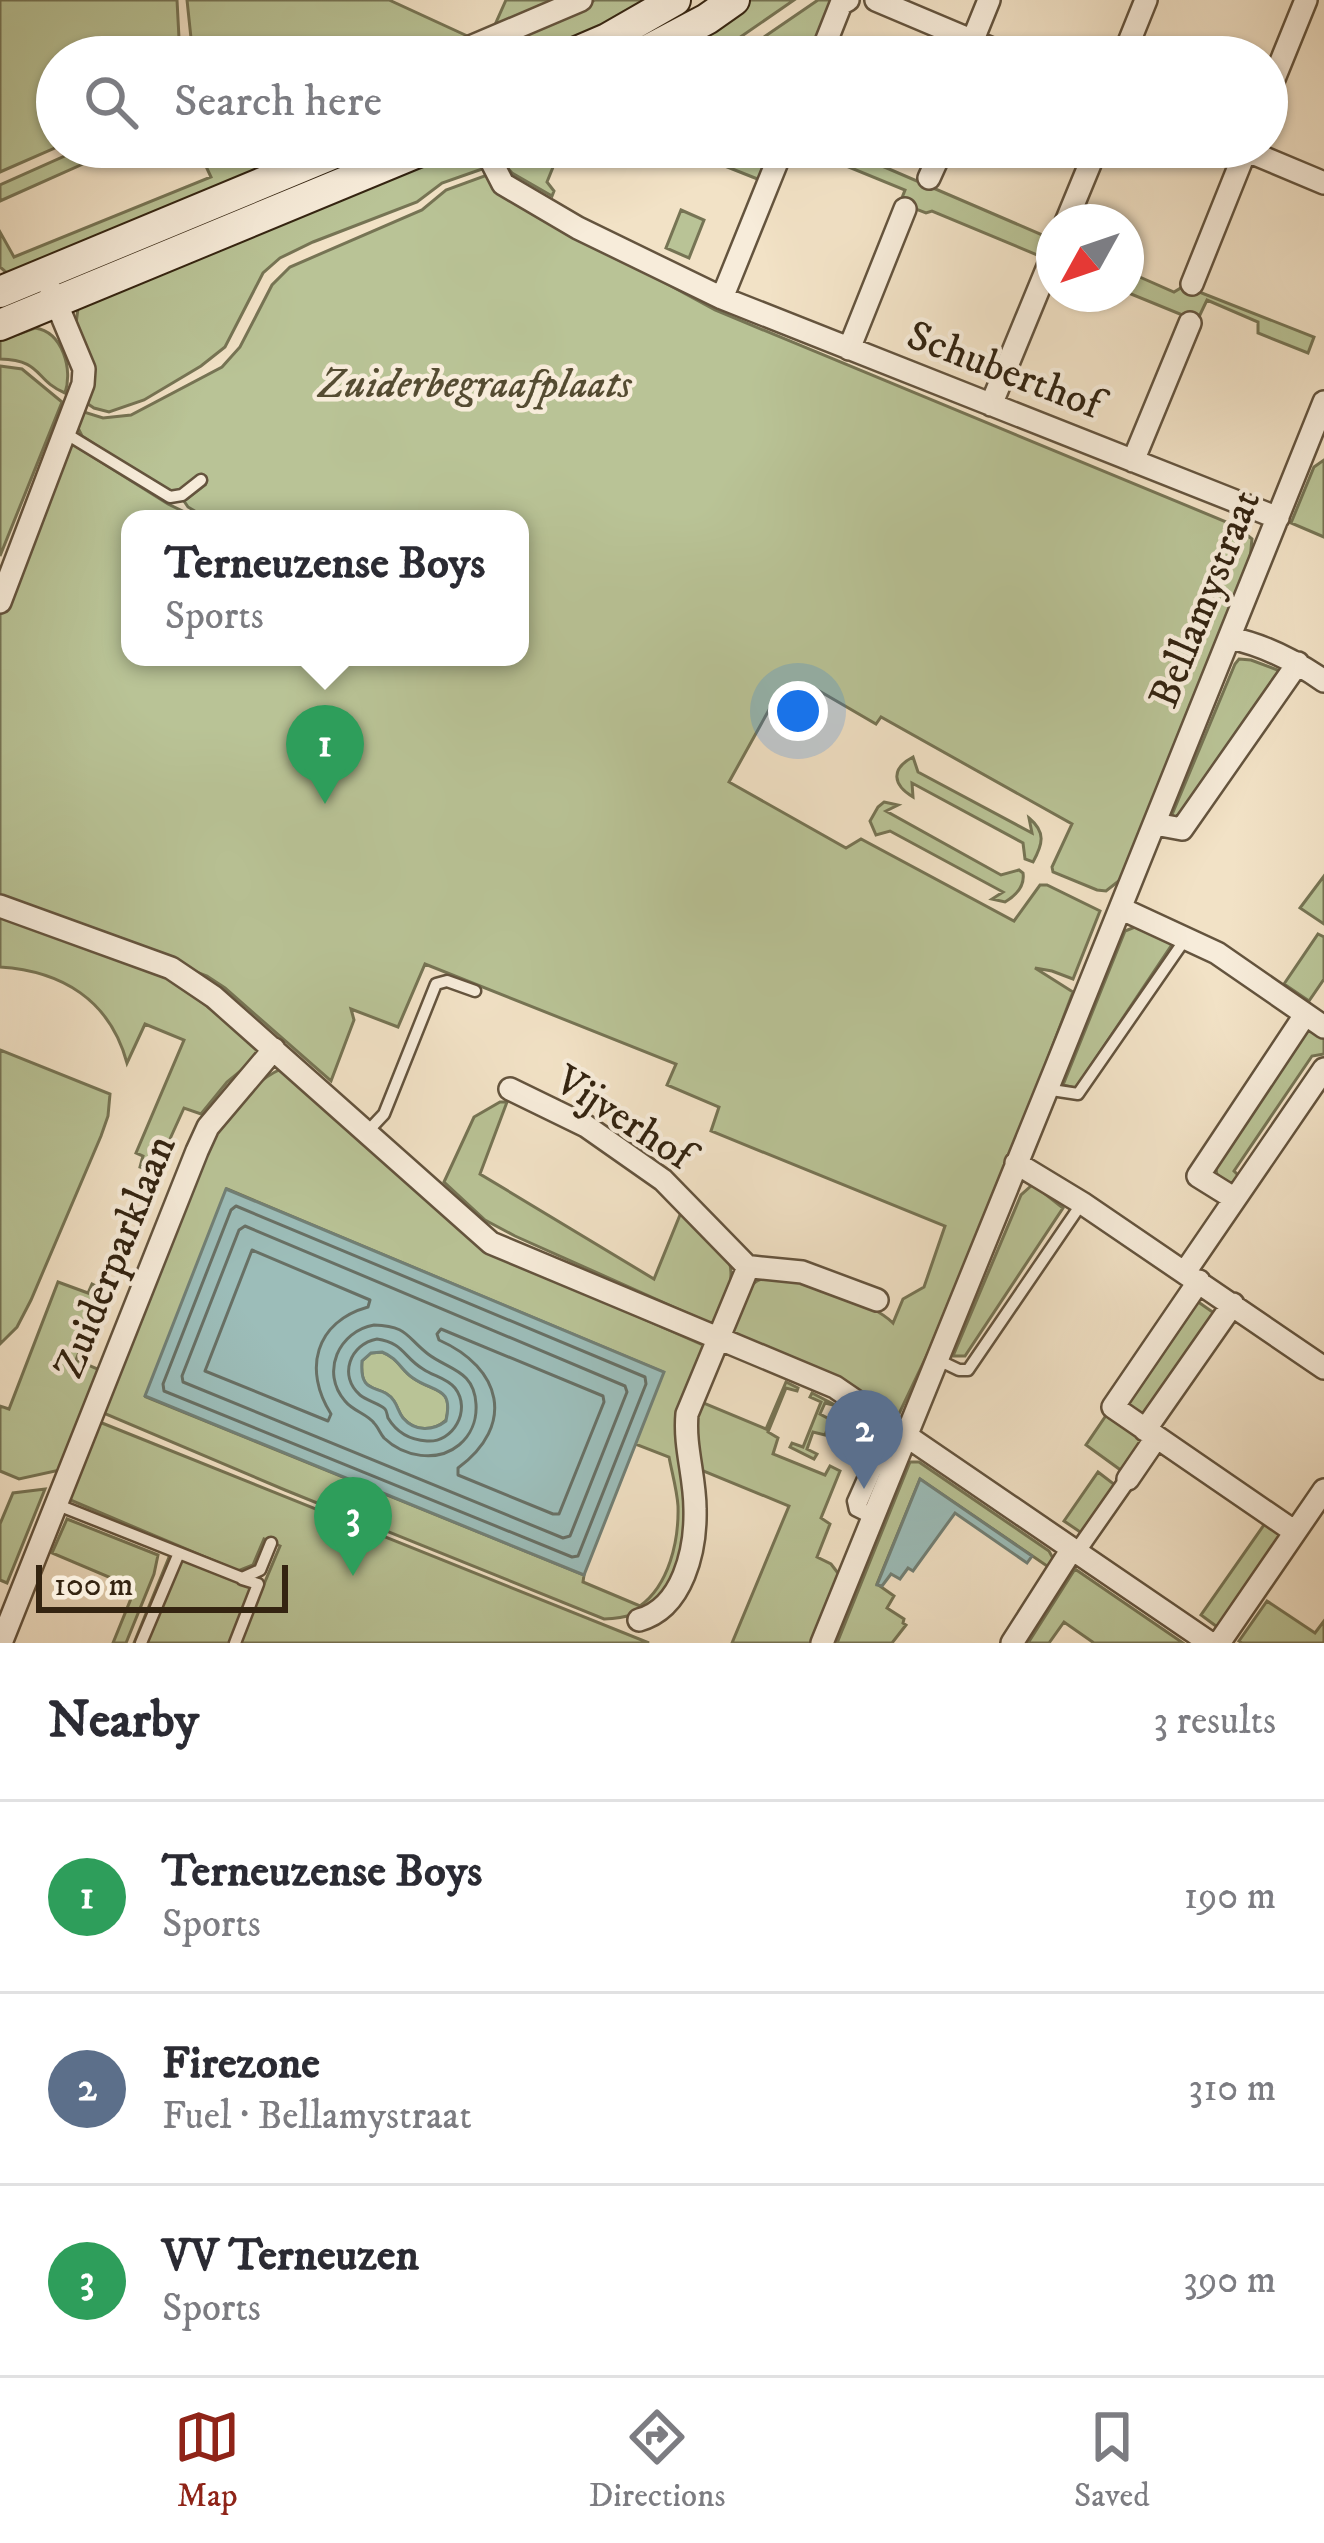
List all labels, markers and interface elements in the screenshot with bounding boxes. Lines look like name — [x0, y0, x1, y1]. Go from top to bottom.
search box — [36, 36, 1288, 168]
icon: search — [78, 69, 144, 135]
text: Search here — [174, 74, 382, 130]
north arrow — [1036, 204, 1144, 312]
street label: Schuberthof — [899, 310, 1115, 434]
park label: Zuiderbegraafplaats — [316, 359, 633, 411]
street label: Bellamystraat — [1139, 483, 1273, 716]
popup — [121, 510, 529, 666]
text: Terneuzense Boys — [165, 536, 485, 592]
text: Sports — [165, 592, 264, 641]
your location — [768, 681, 828, 741]
pin: 1 — [286, 705, 364, 804]
street label: Vijverhof — [544, 1054, 708, 1186]
street label: Zuiderparklaan — [43, 1128, 188, 1386]
pin: 2 — [825, 1390, 903, 1489]
pin: 3 — [314, 1477, 392, 1576]
scale bar — [36, 1559, 288, 1612]
text: 100 m — [54, 1565, 133, 1606]
text: Nearby — [48, 1689, 199, 1753]
text: 3 results — [1153, 1697, 1276, 1746]
text: Terneuzense Boys — [162, 1844, 482, 1900]
text: 1 — [80, 1872, 94, 1921]
text: 190 m — [1184, 1872, 1276, 1921]
text: Sports — [162, 1900, 261, 1949]
text: Firezone — [162, 2036, 320, 2092]
text: 2 — [77, 2064, 97, 2113]
text: 310 m — [1189, 2064, 1276, 2113]
text: Fuel · Bellamystraat — [162, 2092, 472, 2141]
text: VV Terneuzen — [162, 2228, 419, 2284]
text: 3 — [80, 2256, 94, 2305]
text: 390 m — [1183, 2256, 1276, 2305]
text: Sports — [162, 2284, 261, 2333]
tab: Map — [174, 2404, 240, 2517]
tab: Directions — [589, 2404, 725, 2517]
tab: Saved — [1074, 2404, 1150, 2517]

